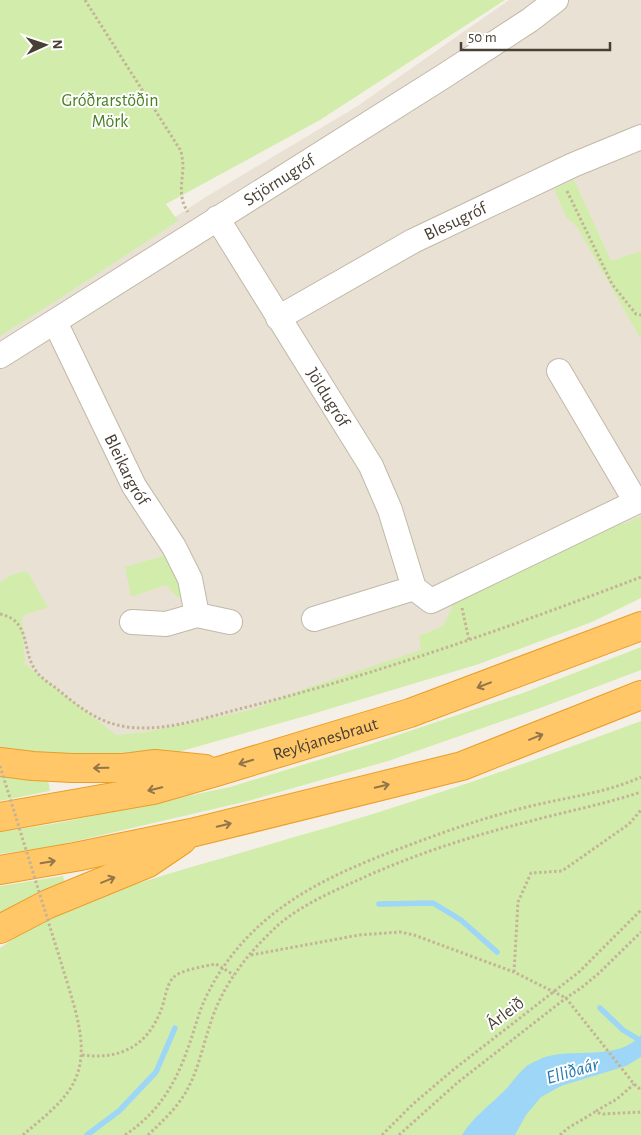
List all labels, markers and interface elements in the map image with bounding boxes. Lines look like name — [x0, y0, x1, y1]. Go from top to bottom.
north arrow — [20, 20, 70, 70]
scale bar — [461, 20, 610, 52]
text: 50 m — [468, 30, 497, 45]
text: N — [50, 39, 64, 50]
park label: Gróðrarstöðin Mörk — [62, 92, 158, 131]
street label: Stjörnugróf — [241, 151, 320, 210]
street label: Blesugróf — [421, 199, 491, 244]
street label: Jöldugróf — [303, 365, 353, 432]
street label: Bleikargróf — [100, 432, 153, 510]
one-way arrow — [477, 681, 492, 690]
street label: Reykjanesbraut — [271, 715, 380, 764]
one-way arrow — [529, 731, 544, 740]
one-way arrow — [239, 758, 255, 768]
one-way arrow — [93, 763, 110, 773]
one-way arrow — [374, 781, 390, 790]
one-way arrow — [148, 785, 164, 794]
one-way arrow — [216, 820, 232, 829]
one-way arrow — [40, 856, 56, 866]
one-way arrow — [100, 874, 115, 884]
street label: Árleið — [482, 992, 528, 1034]
water label: Elliðaár — [544, 1055, 601, 1088]

